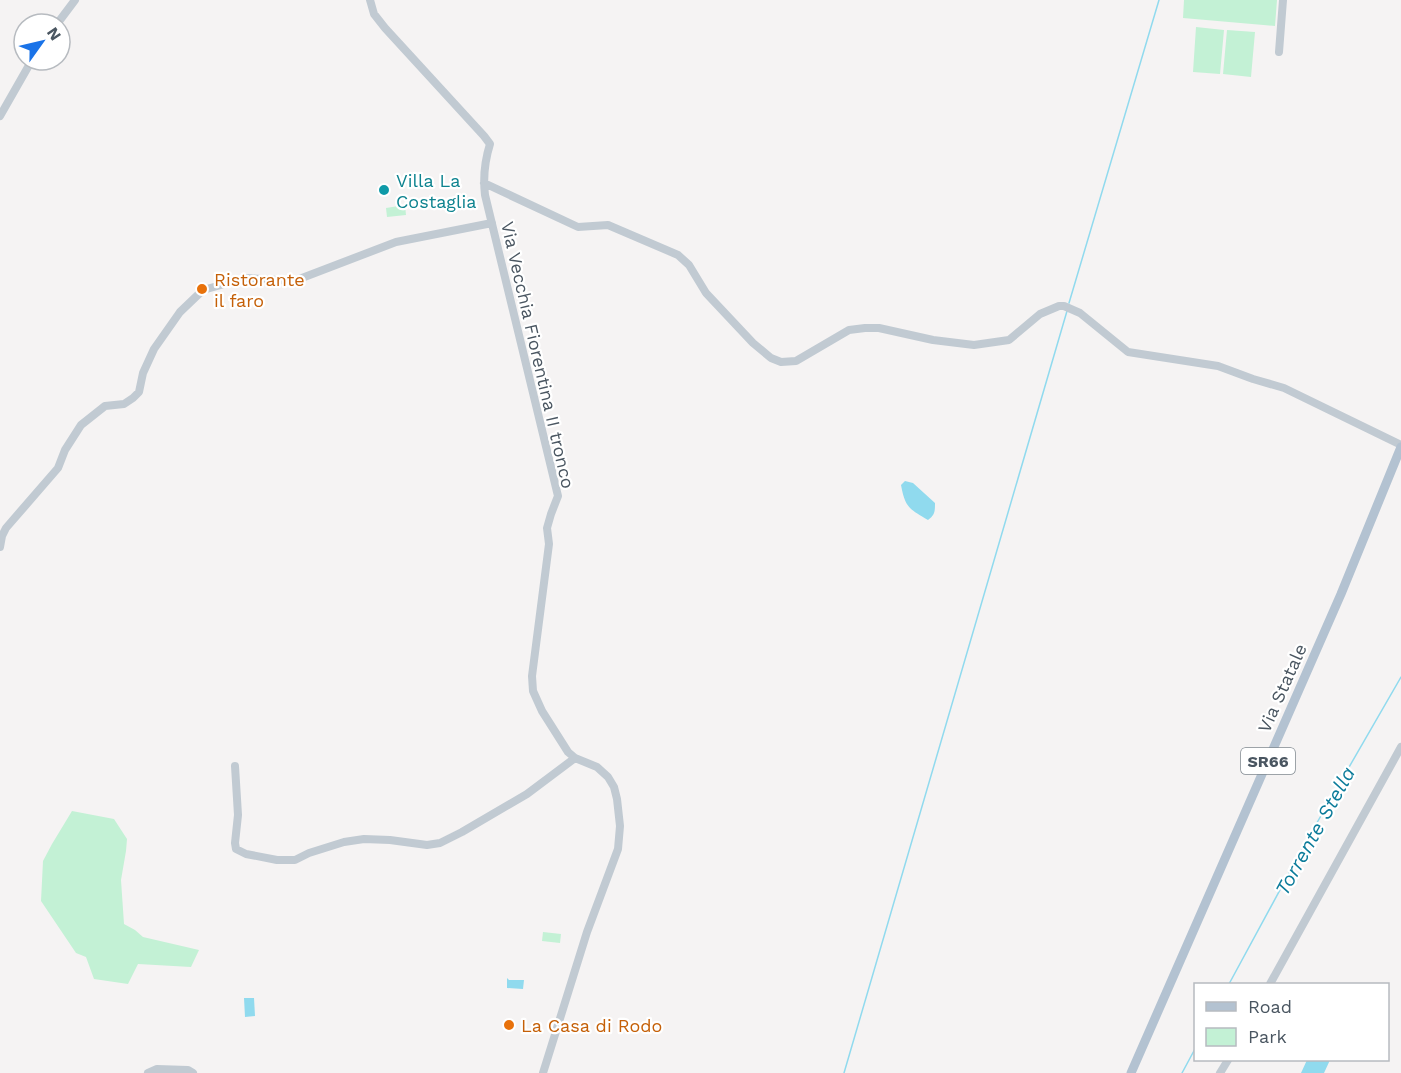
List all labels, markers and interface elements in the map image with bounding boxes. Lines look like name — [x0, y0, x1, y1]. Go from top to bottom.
north arrow — [12, 12, 72, 72]
text: N — [43, 24, 65, 44]
place label: Villa La Costaglia — [396, 170, 476, 212]
marker: Villa La Costaglia — [377, 183, 391, 197]
street label: Via Vecchia Fiorentina II tronco — [497, 220, 579, 490]
place label: Ristorante il faro — [214, 269, 305, 311]
marker: Ristorante il faro — [195, 282, 209, 296]
street label: Via Statale — [1253, 640, 1311, 736]
road number: SR66 — [1241, 748, 1295, 774]
water label: Torrente Stella — [1270, 763, 1360, 899]
legend — [1194, 983, 1389, 1061]
text: Road — [1248, 996, 1292, 1017]
place label: La Casa di Rodo — [521, 1015, 662, 1036]
marker: La Casa di Rodo — [502, 1018, 516, 1032]
text: Park — [1248, 1026, 1287, 1047]

